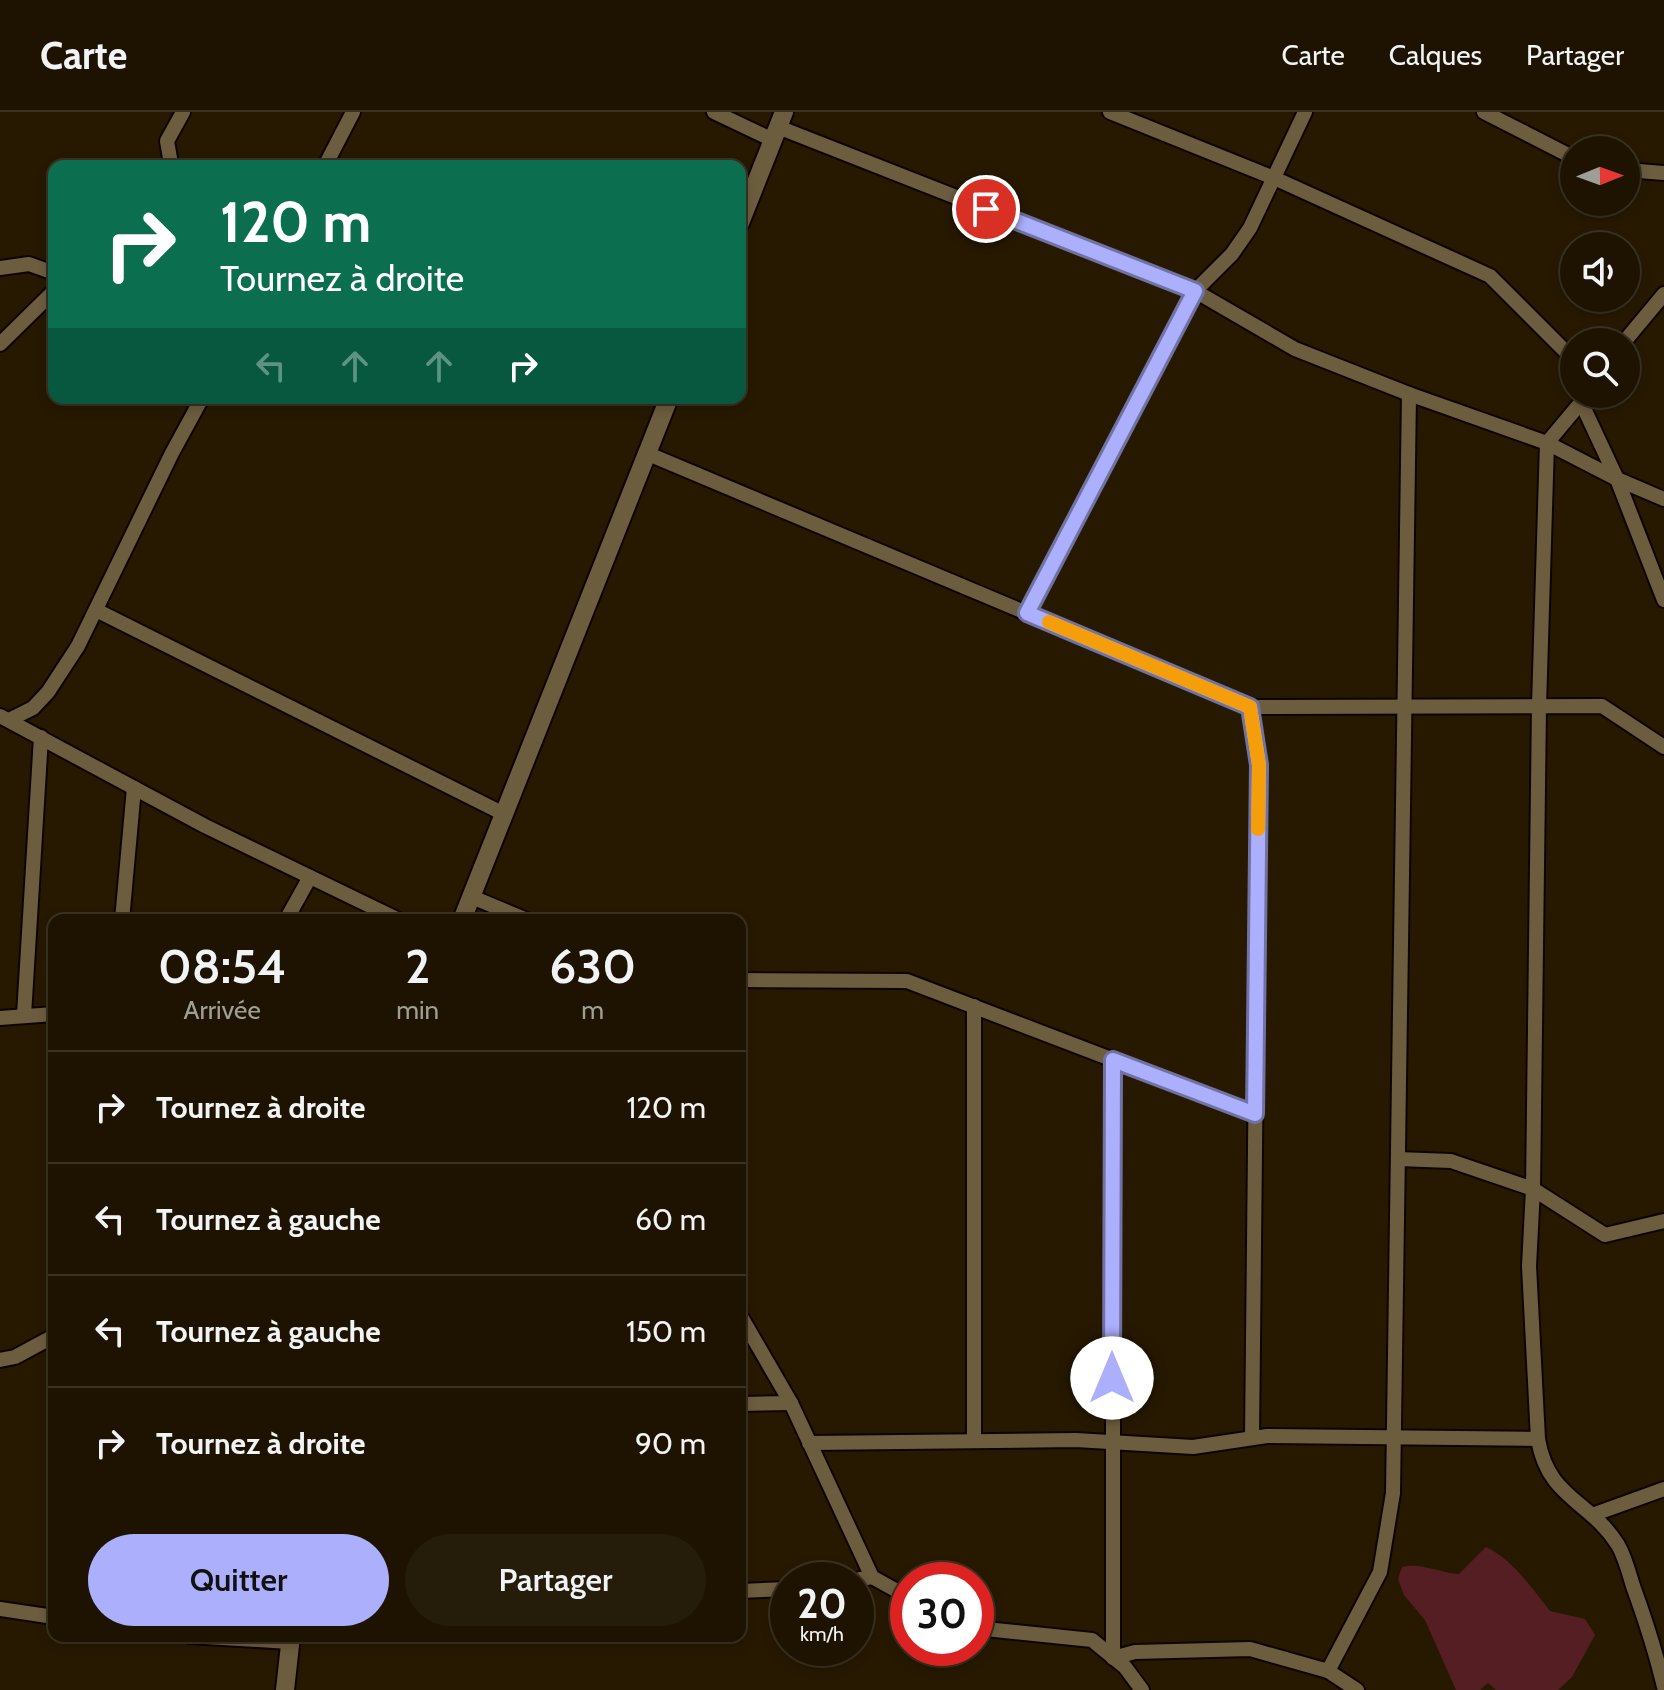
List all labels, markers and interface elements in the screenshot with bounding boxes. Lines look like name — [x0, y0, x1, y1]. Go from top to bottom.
text: Carte — [40, 32, 127, 79]
text: Carte — [1282, 38, 1345, 72]
text: Calques — [1389, 38, 1482, 72]
text: Partager — [1526, 38, 1624, 72]
north arrow — [1560, 136, 1640, 216]
map controls — [1560, 136, 1640, 408]
pin — [952, 175, 1020, 243]
icon: arrive — [964, 187, 1008, 231]
text: 120 m — [220, 188, 371, 256]
icon: right — [88, 192, 192, 296]
button: sound — [1560, 232, 1640, 312]
text: Tournez à droite — [220, 256, 464, 300]
button: search — [1560, 328, 1640, 408]
icon: left — [249, 344, 293, 388]
icon: ahead — [333, 344, 377, 388]
icon: ahead — [417, 344, 461, 388]
icon: right — [501, 344, 545, 388]
text: 08:54 — [158, 937, 286, 995]
text: 2 — [405, 937, 430, 995]
text: 630 — [549, 937, 636, 995]
text: Arrivée — [184, 994, 261, 1026]
text: min — [396, 994, 439, 1026]
text: m — [581, 994, 604, 1026]
icon: right — [88, 1085, 132, 1129]
text: Tournez à droite — [156, 1089, 365, 1126]
text: 120 m — [626, 1089, 706, 1126]
icon: left — [88, 1197, 132, 1241]
text: Tournez à gauche — [156, 1201, 381, 1238]
text: 60 m — [635, 1201, 706, 1238]
icon: left — [88, 1309, 132, 1353]
text: Tournez à gauche — [156, 1313, 381, 1350]
text: 150 m — [626, 1313, 706, 1350]
position arrow — [1070, 1336, 1154, 1420]
icon: right — [88, 1421, 132, 1465]
text: Tournez à droite — [156, 1425, 365, 1462]
text: 90 m — [635, 1425, 706, 1462]
button: Quitter — [88, 1534, 389, 1626]
button: Partager — [405, 1534, 706, 1626]
speed limit sign: 30 — [890, 1562, 994, 1666]
text: 20 — [797, 1579, 847, 1628]
text: km/h — [800, 1622, 844, 1646]

